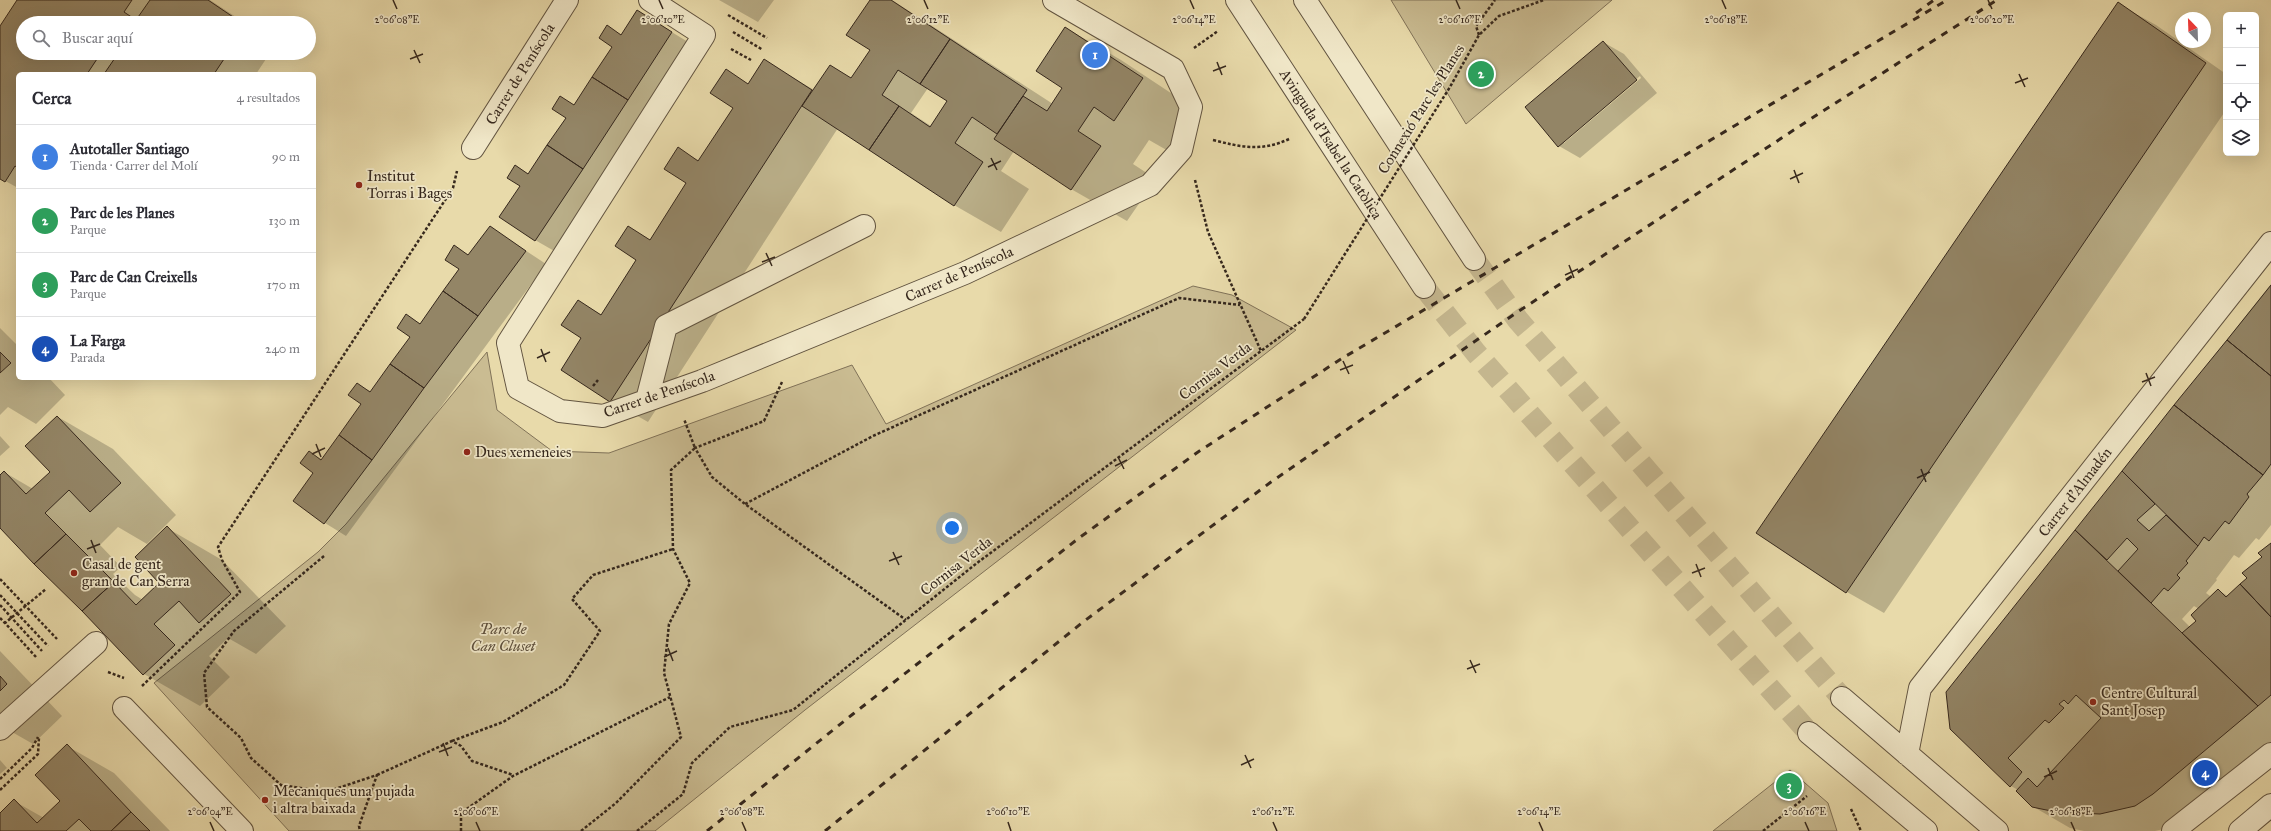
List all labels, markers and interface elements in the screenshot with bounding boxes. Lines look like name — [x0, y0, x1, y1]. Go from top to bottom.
north arrow — [2175, 12, 2211, 48]
map controls — [2223, 12, 2259, 156]
button: + — [2223, 12, 2259, 48]
text: 2°06'08"E — [375, 14, 419, 26]
text: 2°06'10"E — [641, 14, 685, 26]
text: 2°06'12"E — [907, 14, 949, 26]
text: 2°06'14"E — [1172, 14, 1216, 26]
text: 2°06'16"E — [1439, 14, 1481, 26]
text: 2°06'18"E — [1704, 14, 1748, 26]
text: 2°06'20"E — [1970, 14, 2014, 26]
search box — [16, 16, 316, 60]
street label: Carrer de Peníscola — [482, 19, 559, 128]
icon: search — [30, 27, 52, 49]
text: Buscar aquí — [62, 29, 133, 47]
pin: 1 — [1082, 40, 1108, 70]
street label: Connexió Parc les Planes — [1374, 41, 1468, 177]
button: − — [2223, 48, 2259, 84]
pin: 2 — [1468, 59, 1494, 89]
street label: Avinguda d'Isabel la Catòlica — [1275, 65, 1387, 223]
button: locate — [2223, 84, 2259, 120]
text: Cerca — [32, 88, 71, 109]
text: 4 resultados — [237, 90, 300, 106]
button: layers — [2223, 120, 2259, 156]
text: Autotaller Santiago — [70, 140, 189, 158]
text: 1 — [42, 149, 48, 165]
text: 90 m — [272, 149, 300, 165]
text: Tienda · Carrer del Molí — [70, 158, 198, 174]
place label: Institut Torras i Bages — [367, 167, 452, 202]
marker: Institut Torras i Bages — [354, 180, 364, 190]
text: Parc de les Planes — [70, 204, 175, 222]
text: 2 — [42, 213, 48, 229]
text: 130 m — [268, 213, 300, 229]
text: Parque — [70, 222, 106, 238]
street label: Carrer de Peníscola — [902, 242, 1016, 306]
text: Parc de Can Creixells — [70, 268, 197, 286]
text: 3 — [42, 277, 48, 293]
text: 170 m — [267, 277, 300, 293]
text: Parque — [70, 286, 106, 302]
text: La Farga — [70, 332, 125, 350]
street label: Cornisa Verda — [1175, 338, 1255, 404]
text: 4 — [41, 341, 49, 357]
text: 240 m — [265, 341, 300, 357]
text: Parada — [70, 350, 105, 366]
street label: Carrer de Peníscola — [601, 366, 718, 421]
place label: Dues xemeneies — [475, 443, 571, 461]
street label: Carrer d'Almadén — [2035, 444, 2115, 540]
marker: Dues xemeneies — [462, 447, 472, 457]
your location — [942, 518, 962, 538]
street label: Cornisa Verda — [917, 532, 996, 600]
place label: Casal de gent gran de Can Serra — [82, 555, 190, 590]
marker: Casal de gent gran de Can Serra — [69, 568, 79, 578]
park label: Parc de Can Cluset — [471, 620, 537, 655]
place label: Centre Cultural Sant Josep — [2101, 684, 2198, 720]
marker: Centre Cultural Sant Josep — [2088, 697, 2098, 707]
pin: 4 — [2192, 758, 2218, 788]
pin: 3 — [1776, 771, 1802, 801]
place label: Mecaniques una pujada i altra baixada — [273, 782, 415, 817]
marker: Mecaniques una pujada i altra baixada — [260, 795, 270, 805]
text: 2°06'04"E — [187, 806, 233, 818]
text: 2°06'06"E — [454, 806, 498, 818]
text: 2°06'08"E — [720, 806, 764, 818]
text: 2°06'10"E — [986, 806, 1030, 818]
text: 2°06'12"E — [1252, 806, 1294, 818]
text: 2°06'14"E — [1517, 806, 1561, 818]
text: 2°06'16"E — [1784, 806, 1826, 818]
text: 2°06'18"E — [2049, 806, 2093, 818]

